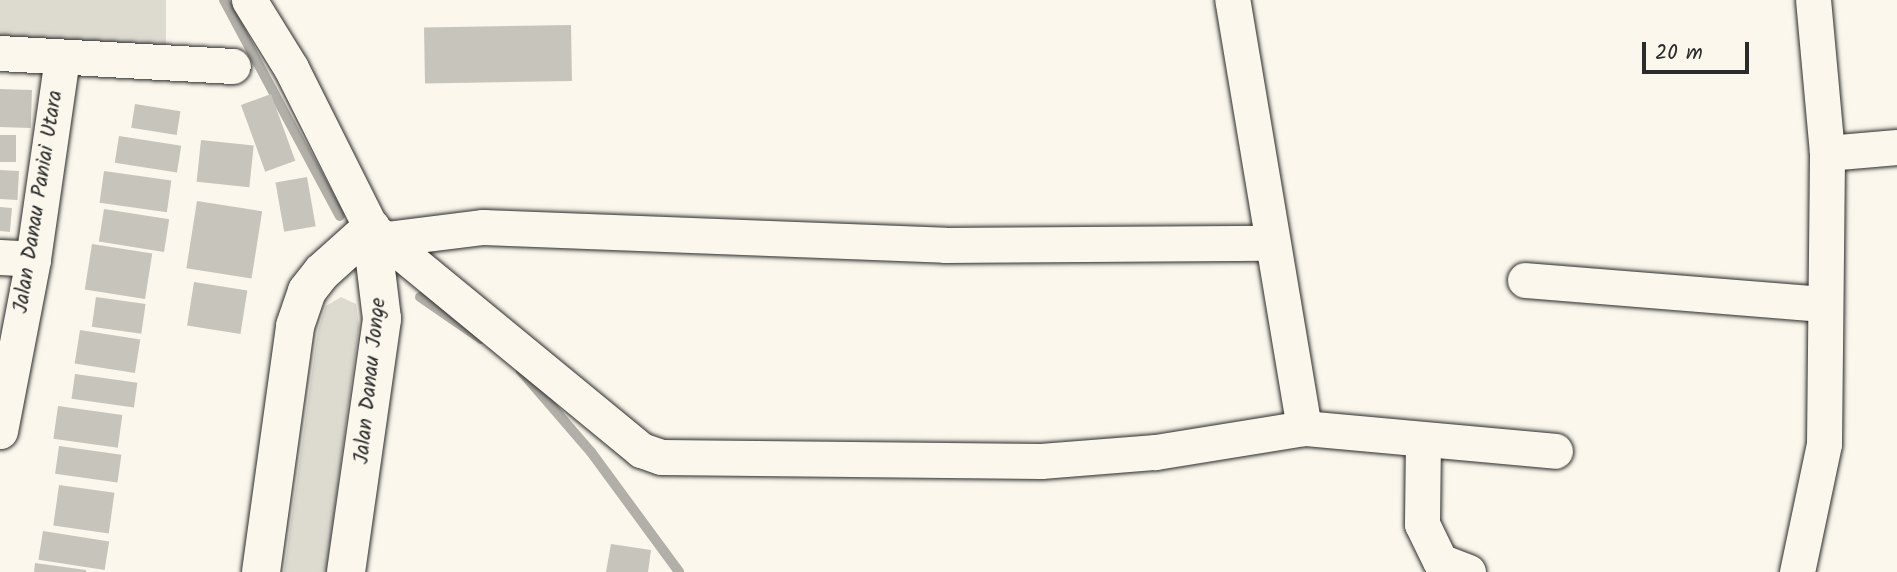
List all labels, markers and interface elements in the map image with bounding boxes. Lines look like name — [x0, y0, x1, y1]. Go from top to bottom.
scale bar — [1645, 28, 1752, 72]
text: 20 m — [1655, 37, 1703, 70]
street label: Jalan Danau Paniai Utara — [9, 89, 69, 315]
street label: Jalan Danau Jonge — [350, 297, 392, 465]

